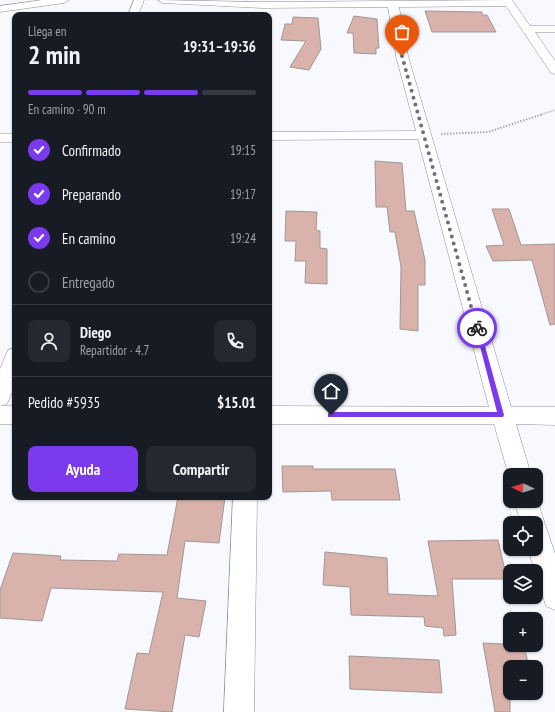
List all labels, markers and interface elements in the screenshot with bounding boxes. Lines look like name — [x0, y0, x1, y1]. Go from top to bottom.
pin — [385, 15, 419, 56]
icon: bag — [391, 21, 413, 43]
text: Llega en — [28, 23, 66, 40]
text: 19:31–19:36 — [183, 37, 256, 56]
text: 2 min — [28, 38, 81, 71]
text: En camino · 90 m — [28, 101, 106, 118]
icon: check — [28, 139, 50, 161]
text: Confirmado — [62, 141, 121, 160]
text: 19:15 — [230, 142, 256, 159]
icon: check — [28, 183, 50, 205]
text: Preparando — [62, 185, 121, 204]
text: 19:17 — [230, 186, 256, 203]
icon: check — [28, 227, 50, 249]
text: En camino — [62, 229, 116, 248]
text: 19:24 — [230, 230, 256, 247]
text: Entregado — [62, 273, 115, 292]
courier — [457, 308, 497, 348]
icon: bike — [466, 317, 488, 339]
button: person — [28, 320, 70, 362]
button: phone — [214, 320, 256, 362]
text: Diego — [80, 323, 111, 342]
text: Repartidor · 4.7 — [80, 342, 149, 359]
pin — [314, 374, 348, 415]
icon: home — [320, 380, 342, 402]
text: Pedido #5935 — [28, 393, 100, 412]
text: $15.01 — [217, 393, 256, 412]
button: Ayuda — [28, 446, 138, 492]
button: Compartir — [146, 446, 256, 492]
north arrow — [503, 468, 543, 508]
map controls — [503, 468, 543, 700]
button: locate — [503, 516, 543, 556]
button: layers — [503, 564, 543, 604]
button: + — [503, 612, 543, 652]
button: − — [503, 660, 543, 700]

